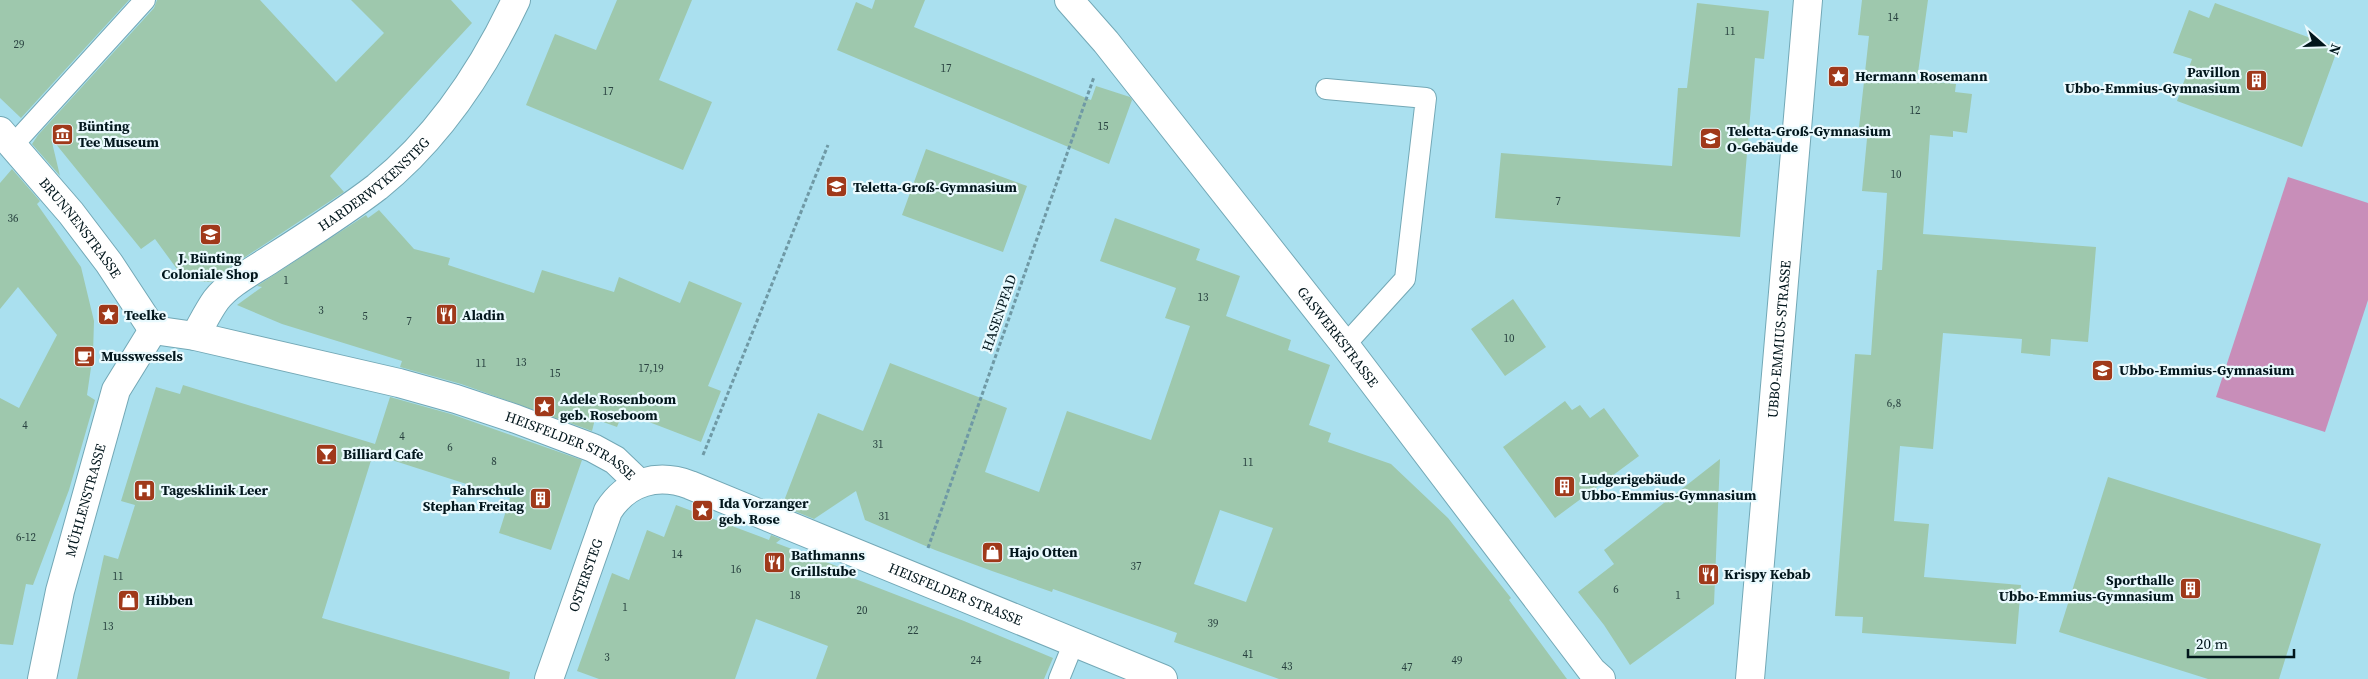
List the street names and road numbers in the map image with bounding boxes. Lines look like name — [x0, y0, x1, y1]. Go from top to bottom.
street label: HARDERWYKENSTEG — [314, 132, 434, 236]
street label: BRUNNENSTRASSE — [35, 173, 126, 282]
street label: UBBO-EMMIUS-STRASSE — [1762, 259, 1796, 419]
street label: HASENPFAD — [976, 272, 1022, 354]
street label: GASWERKSTRASSE — [1292, 282, 1383, 391]
street label: HEISFELDER STRASSE — [503, 406, 640, 485]
street label: MÜHLENSTRASSE — [60, 441, 111, 559]
street label: OSTERSTEG — [563, 535, 608, 615]
street label: HEISFELDER STRASSE — [886, 558, 1026, 630]

